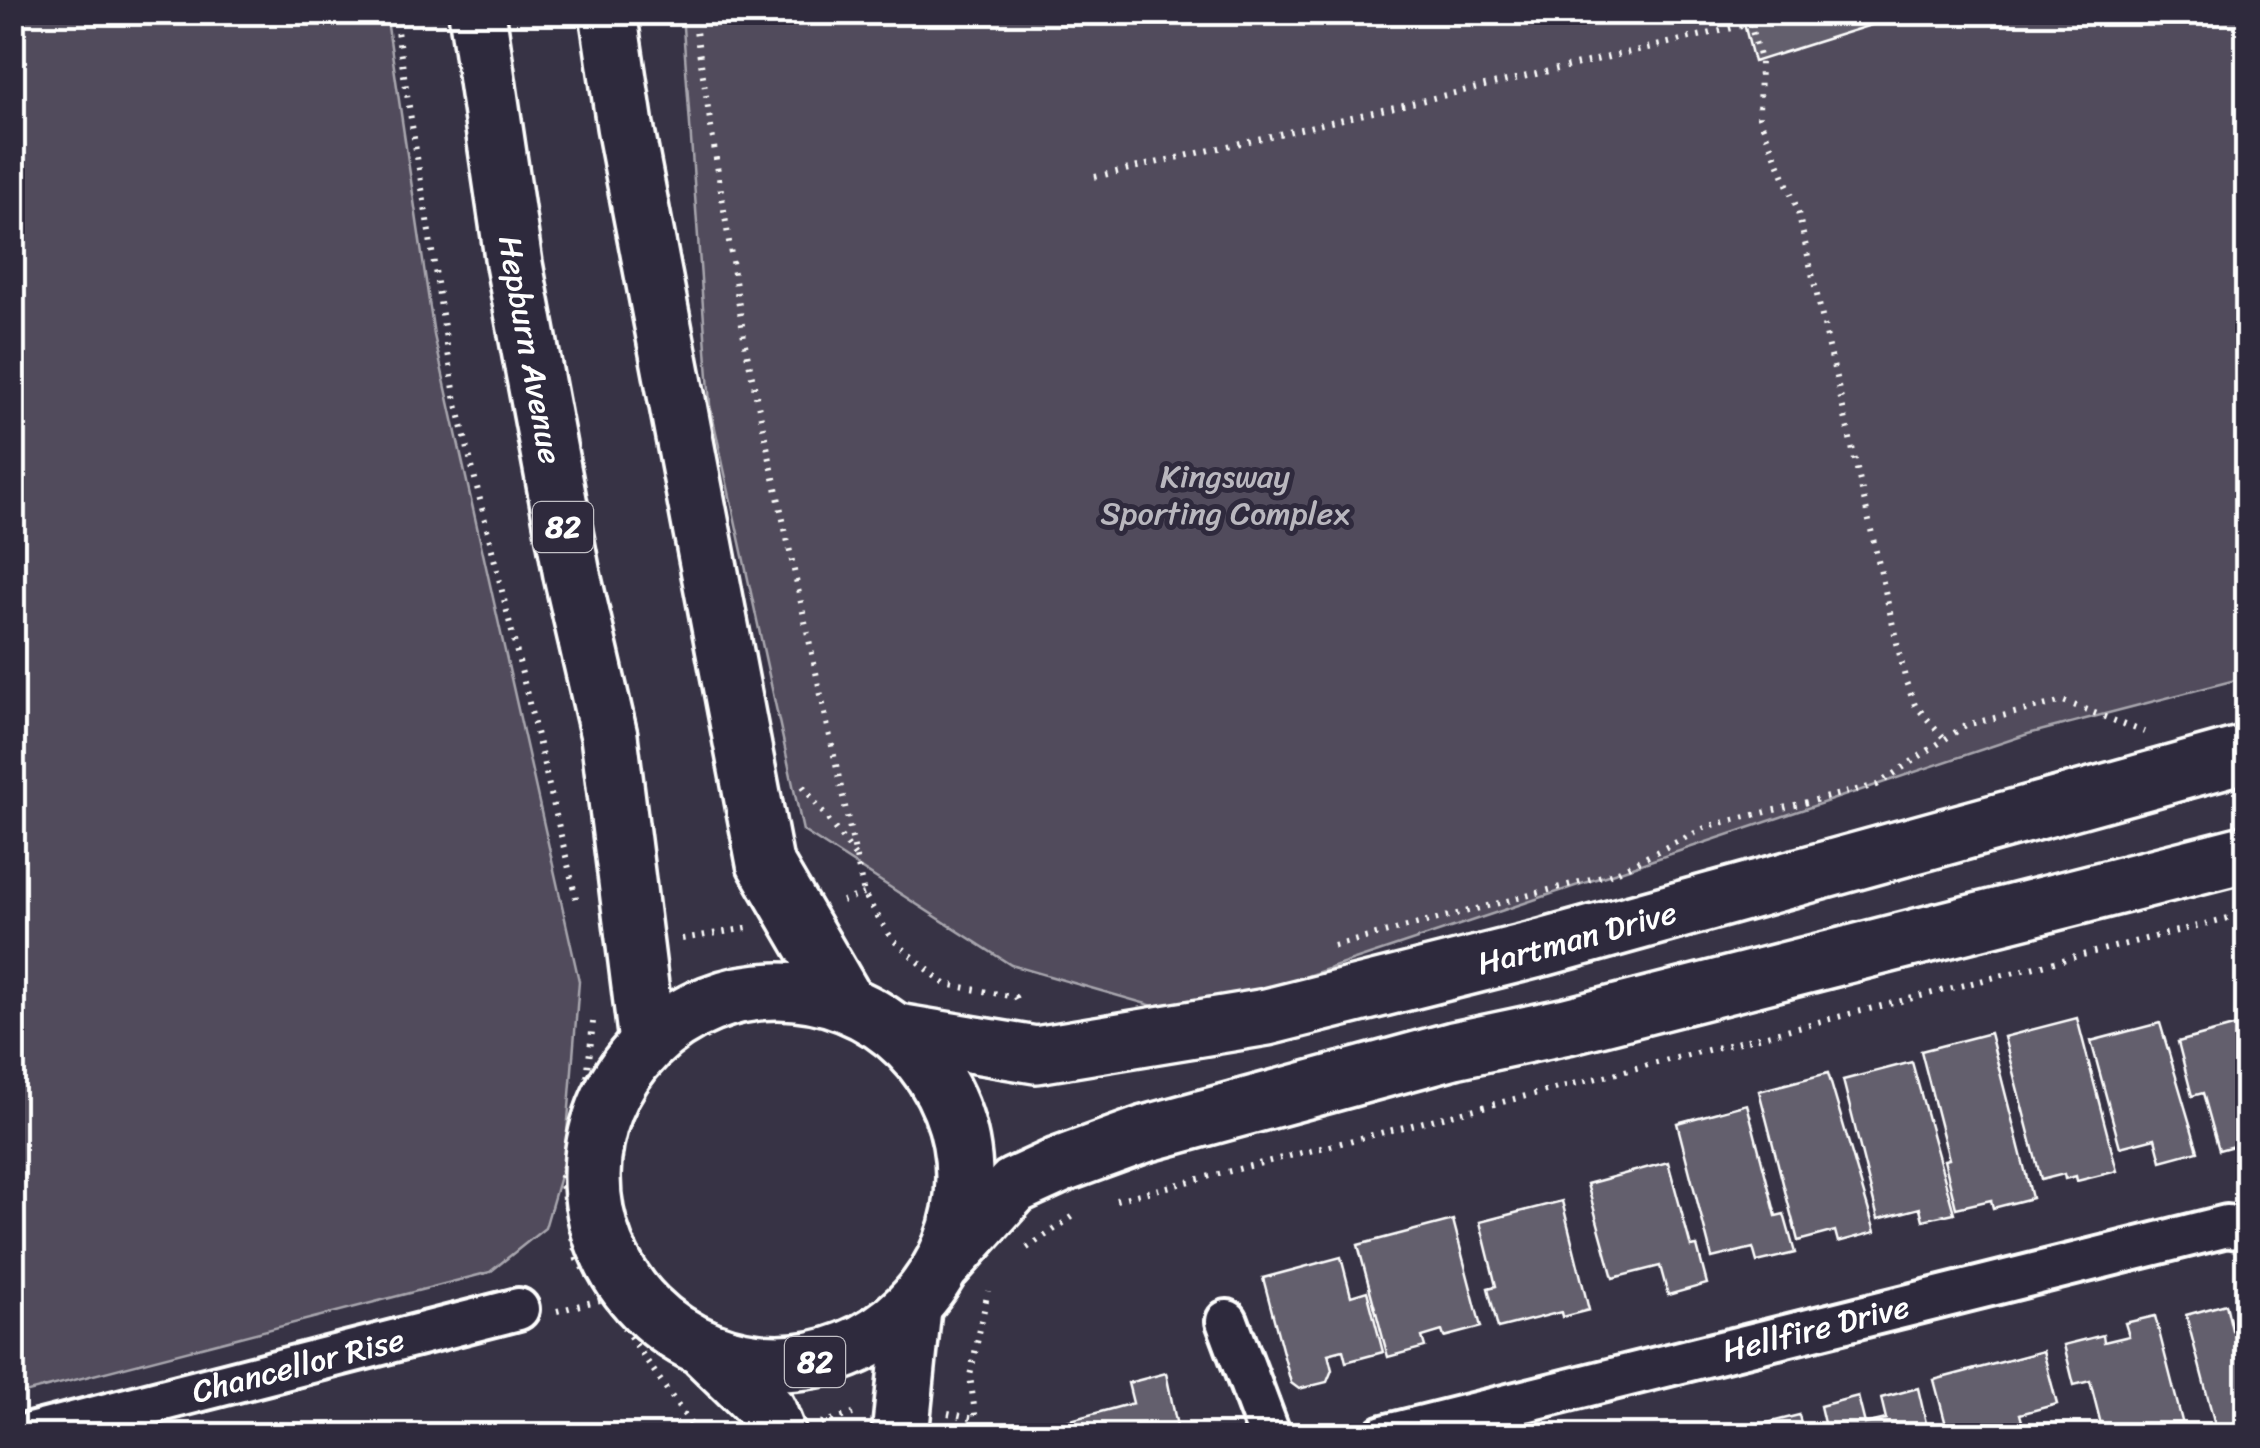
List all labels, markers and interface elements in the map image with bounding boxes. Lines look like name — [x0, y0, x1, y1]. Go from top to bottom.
street label: Hepburn Avenue — [481, 232, 579, 469]
park label: Kingsway Sporting Complex — [1100, 448, 1350, 542]
road number: 82 — [533, 502, 593, 552]
street label: Hartman Drive — [1471, 884, 1683, 992]
street label: Hellfire Drive — [1716, 1278, 1916, 1380]
street label: Chancellor Rise — [186, 1311, 411, 1420]
road number: 82 — [785, 1337, 845, 1387]

